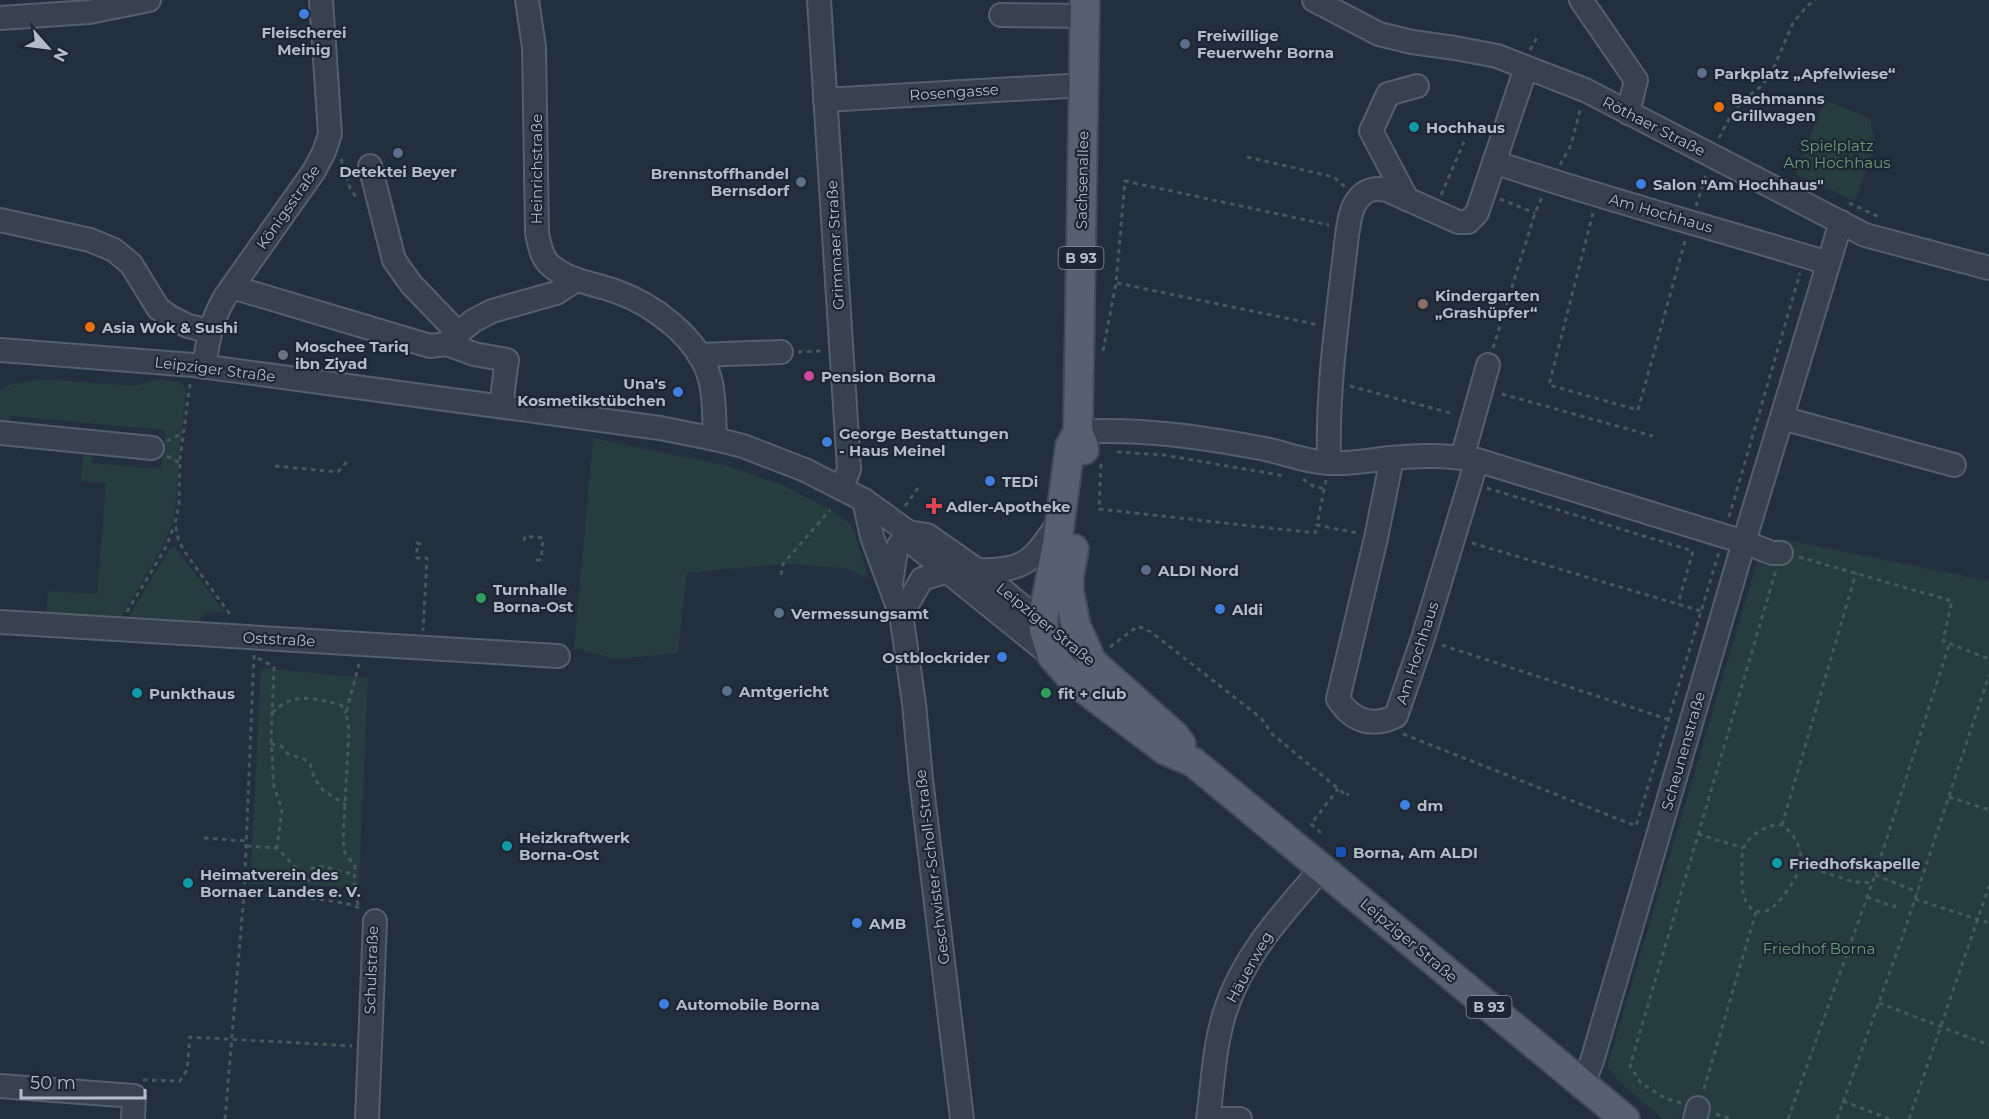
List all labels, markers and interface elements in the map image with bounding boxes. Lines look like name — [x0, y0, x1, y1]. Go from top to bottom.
marker: Fleischerei Meinig — [297, 7, 311, 21]
north arrow — [18, 18, 78, 78]
place label: Fleischerei Meinig — [261, 23, 347, 59]
place label: Freiwillige Feuerwehr Borna — [1197, 26, 1334, 62]
marker: Freiwillige Feuerwehr Borna — [1178, 37, 1192, 51]
text: N — [49, 45, 72, 65]
place label: Parkplatz „Apfelwiese“ — [1714, 64, 1896, 83]
marker: Parkplatz „Apfelwiese“ — [1695, 66, 1709, 80]
street label: Rosengasse — [909, 79, 999, 105]
place label: Bachmanns Grillwagen — [1731, 89, 1825, 125]
street label: Röthaer Straße — [1599, 92, 1709, 160]
marker: Bachmanns Grillwagen — [1712, 100, 1726, 114]
street label: Heinrichstraße — [527, 114, 546, 224]
place label: Hochhaus — [1426, 118, 1505, 137]
marker: Hochhaus — [1407, 120, 1421, 134]
street label: Sachsenallee — [1072, 131, 1092, 229]
park label: Spielplatz Am Hochhaus — [1783, 136, 1891, 172]
marker: Detektei Beyer — [391, 146, 405, 160]
street label: Königsstraße — [252, 161, 324, 253]
place label: Detektei Beyer — [339, 162, 457, 181]
place label: Brennstoffhandel Bernsdorf — [651, 164, 790, 200]
marker: Brennstoffhandel Bernsdorf — [794, 175, 808, 189]
place label: Salon "Am Hochhaus" — [1653, 175, 1824, 194]
marker: Salon "Am Hochhaus" — [1634, 177, 1648, 191]
street label: Grimmaer Straße — [822, 180, 848, 310]
street label: Am Hochhaus — [1607, 189, 1715, 237]
road number: B 93 — [1058, 247, 1104, 269]
place label: Kindergarten „Grashüpfer“ — [1435, 286, 1540, 322]
marker: Kindergarten „Grashüpfer“ — [1416, 297, 1430, 311]
place label: Asia Wok & Sushi — [101, 318, 238, 337]
marker: Asia Wok & Sushi — [83, 320, 97, 334]
place label: Moschee Tariq ibn Ziyad — [295, 337, 409, 373]
marker: Moschee Tariq ibn Ziyad — [276, 348, 290, 362]
street label: Leipziger Straße — [154, 352, 276, 386]
place label: Pension Borna — [821, 367, 936, 386]
marker: Pension Borna — [802, 369, 816, 383]
place label: Una's Kosmetikstübchen — [517, 374, 666, 410]
marker: Una's Kosmetikstübchen — [671, 385, 685, 399]
place label: George Bestattungen - Haus Meinel — [839, 424, 1009, 460]
marker: George Bestattungen - Haus Meinel — [820, 435, 834, 449]
place label: TEDi — [1002, 472, 1038, 491]
marker: TEDi — [983, 474, 997, 488]
place label: Adler-Apotheke — [945, 497, 1071, 516]
marker: Adler-Apotheke — [927, 499, 941, 513]
place label: ALDI Nord — [1157, 561, 1239, 580]
marker: ALDI Nord — [1139, 563, 1153, 577]
street label: Leipziger Straße — [993, 578, 1099, 670]
place label: Turnhalle Borna-Ost — [493, 580, 574, 616]
marker: Turnhalle Borna-Ost — [474, 591, 488, 605]
street label: Am Hochhaus — [1391, 599, 1443, 707]
place label: Aldi — [1231, 600, 1263, 619]
marker: Aldi — [1213, 602, 1227, 616]
place label: Vermessungsamt — [790, 604, 930, 623]
marker: Vermessungsamt — [772, 606, 786, 620]
street label: Oststraße — [242, 628, 316, 650]
place label: Ostblockrider — [882, 648, 991, 667]
marker: Ostblockrider — [995, 650, 1009, 664]
place label: Amtgericht — [738, 682, 830, 701]
place label: Punkthaus — [149, 684, 235, 703]
marker: Amtgericht — [720, 684, 734, 698]
place label: fit + club — [1058, 684, 1126, 703]
marker: Punkthaus — [130, 686, 144, 700]
marker: fit + club — [1039, 686, 1053, 700]
street label: Scheunenstraße — [1657, 689, 1709, 813]
street label: Geschwister-Scholl-Straße — [911, 768, 953, 966]
place label: dm — [1417, 796, 1443, 815]
marker: dm — [1398, 798, 1412, 812]
place label: Heizkraftwerk Borna-Ost — [519, 828, 630, 864]
marker: Heizkraftwerk Borna-Ost — [500, 839, 514, 853]
place label: Borna, Am ALDI — [1353, 843, 1478, 862]
marker: Borna, Am ALDI — [1334, 845, 1348, 859]
place label: Friedhofskapelle — [1789, 854, 1920, 873]
marker: Friedhofskapelle — [1770, 856, 1784, 870]
place label: Heimatverein des Bornaer Landes e. V. — [200, 865, 361, 901]
marker: Heimatverein des Bornaer Landes e. V. — [181, 876, 195, 890]
street label: Leipziger Straße — [1356, 894, 1462, 986]
place label: AMB — [868, 914, 906, 933]
marker: AMB — [850, 916, 864, 930]
street label: Schulstraße — [360, 925, 382, 1015]
street label: Häuerweg — [1222, 928, 1276, 1006]
park label: Friedhof Borna — [1763, 939, 1875, 958]
place label: Automobile Borna — [675, 995, 820, 1014]
road number: B 93 — [1466, 996, 1512, 1018]
marker: Automobile Borna — [657, 997, 671, 1011]
scale bar — [21, 1062, 146, 1100]
text: 50 m — [30, 1072, 76, 1094]

